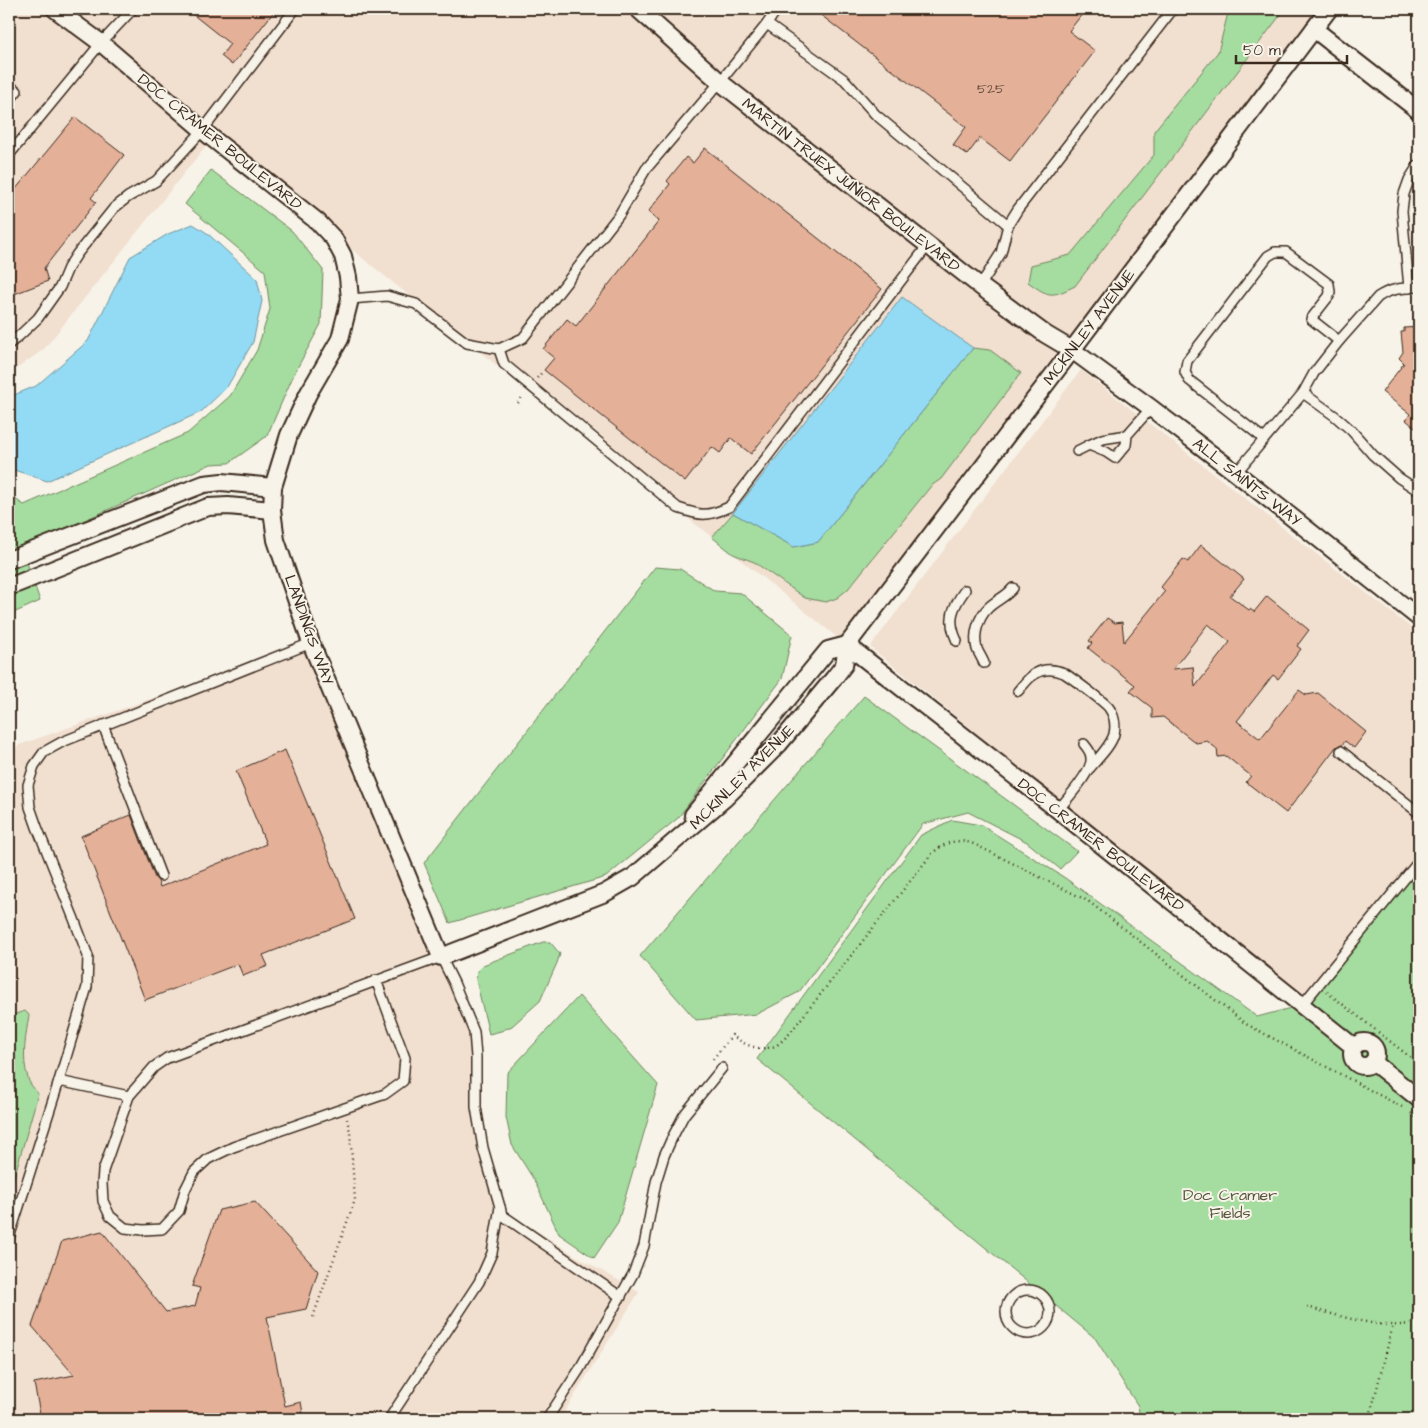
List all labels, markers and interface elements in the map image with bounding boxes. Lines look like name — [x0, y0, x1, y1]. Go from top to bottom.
scale bar — [1236, 32, 1347, 64]
text: 50 m — [1243, 40, 1281, 61]
street label: DOC CRAMER BOULEVARD — [133, 69, 307, 215]
house number: 525 — [977, 79, 1005, 99]
street label: MARTIN TRUEX JUNIOR BOULEVARD — [737, 93, 965, 277]
street label: MCKINLEY AVENUE — [1038, 264, 1140, 390]
street label: ALL SAINTS WAY — [1188, 433, 1306, 532]
street label: LANDINGS WAY — [279, 572, 339, 689]
street label: MCKINLEY AVENUE — [685, 719, 800, 834]
street label: DOC CRAMER BOULEVARD — [1013, 773, 1189, 917]
park label: Doc Cramer Fields — [1183, 1184, 1277, 1224]

